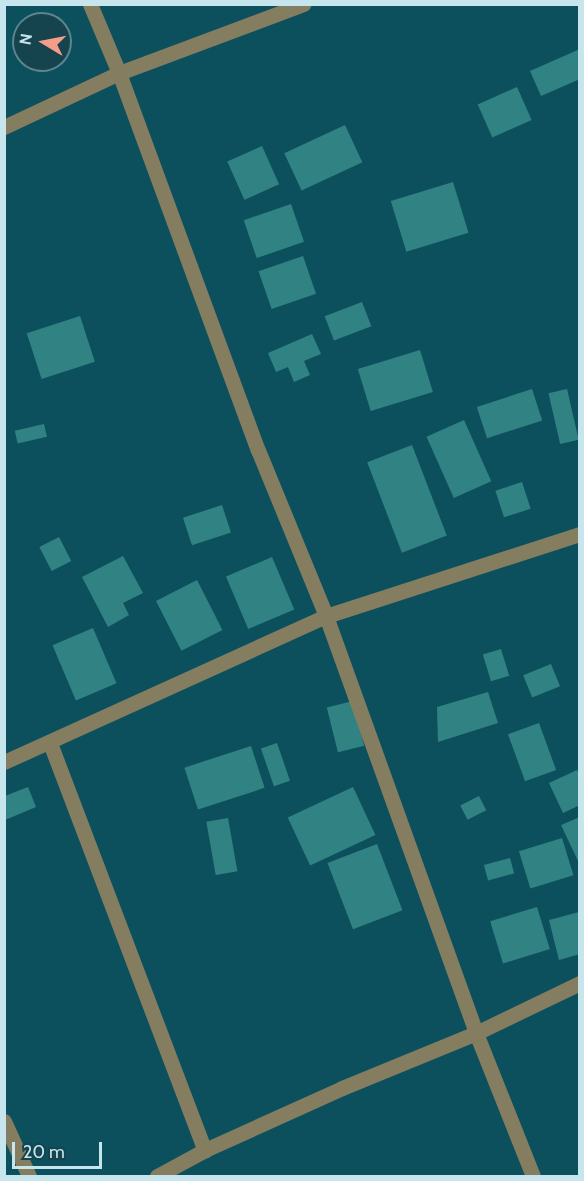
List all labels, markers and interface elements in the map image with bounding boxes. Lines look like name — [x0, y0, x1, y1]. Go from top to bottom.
north arrow — [12, 12, 72, 72]
text: N — [15, 32, 36, 46]
scale bar — [15, 1130, 105, 1168]
text: 20 m — [23, 1141, 65, 1163]

